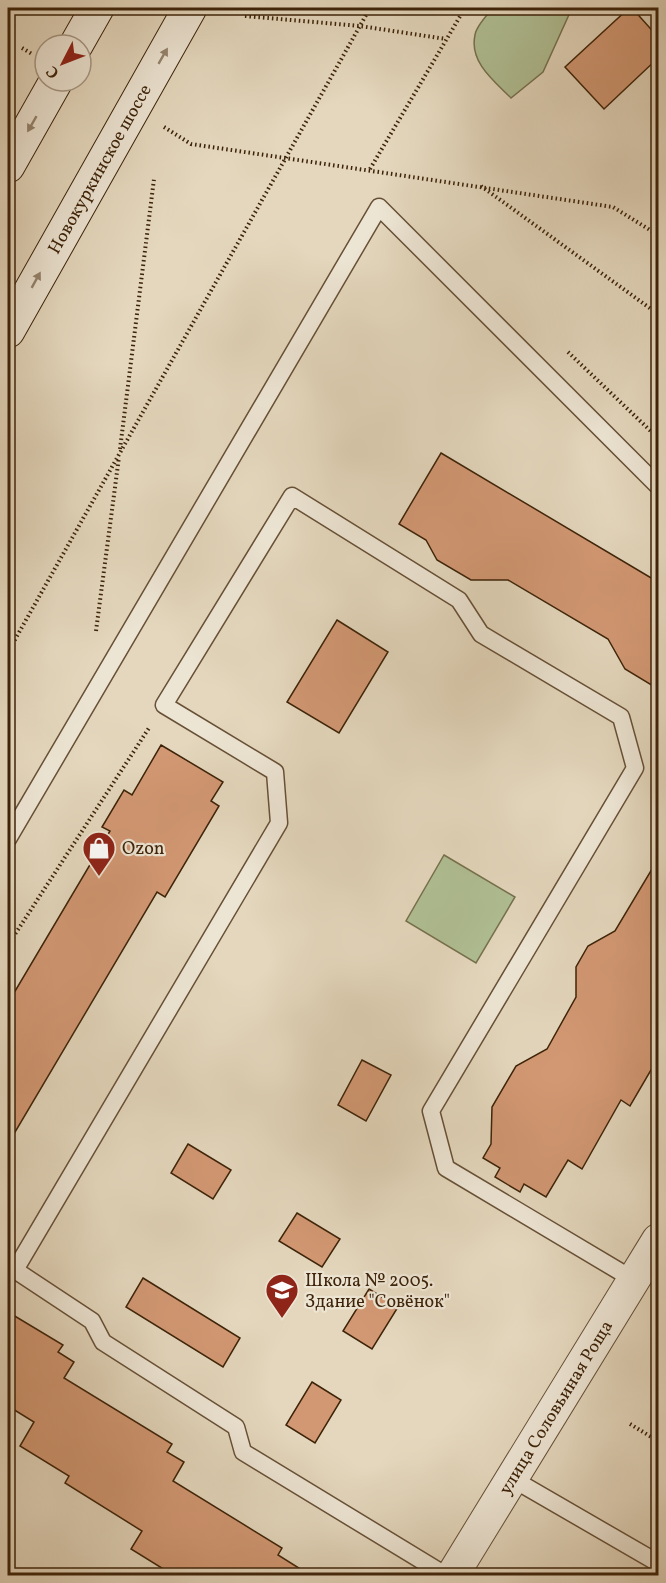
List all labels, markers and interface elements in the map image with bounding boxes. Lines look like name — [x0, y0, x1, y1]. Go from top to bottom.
north arrow — [33, 33, 93, 93]
one-way arrow — [158, 47, 168, 64]
text: С — [42, 61, 65, 83]
street label: Новокуркинское шоссе — [43, 80, 158, 259]
one-way arrow — [27, 115, 37, 132]
one-way arrow — [31, 271, 41, 288]
shop icon: Ozon — [81, 830, 117, 877]
place label: Ozon — [122, 837, 165, 862]
place label: Школа № 2005. Здание "Совёнок" — [305, 1269, 450, 1315]
school or university icon: Школа № 2005. Здание "Совёнок" — [264, 1272, 300, 1319]
street label: улица Соловьиная Роща — [494, 1316, 620, 1500]

